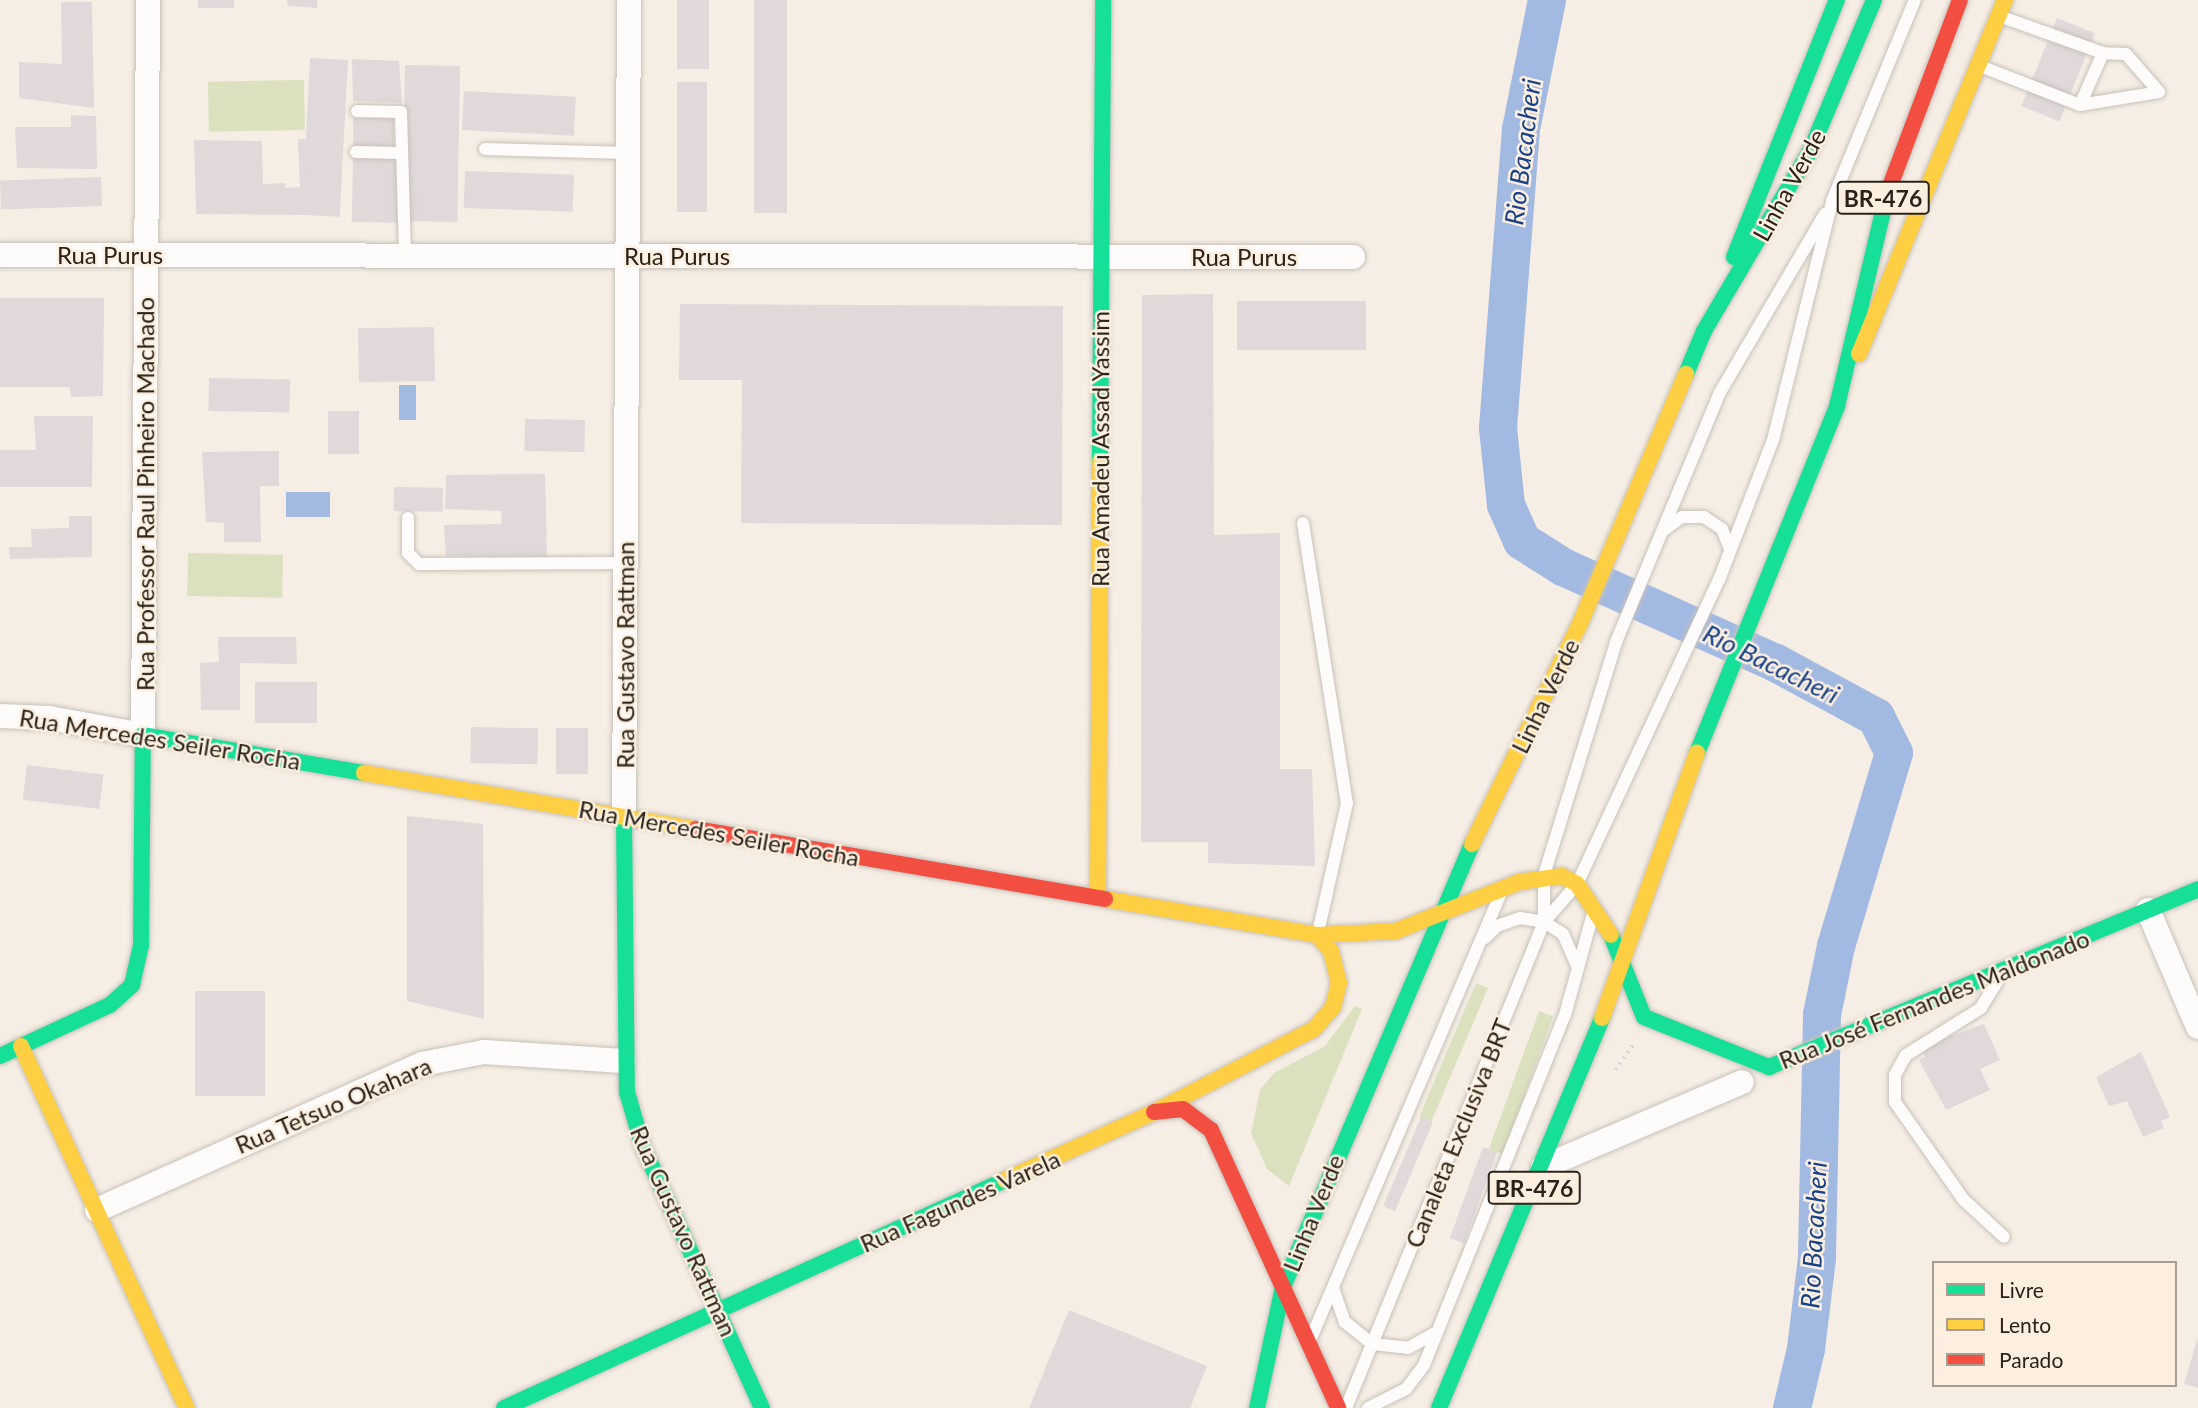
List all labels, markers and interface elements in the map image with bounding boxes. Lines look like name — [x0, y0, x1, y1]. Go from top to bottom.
water label: Rio Bacacheri — [1499, 77, 1547, 227]
street label: Linha Verde — [1746, 124, 1832, 246]
road number: BR-476 — [1836, 178, 1930, 218]
street label: Rua Purus — [57, 241, 163, 269]
street label: Rua Purus — [624, 242, 730, 270]
street label: Rua Purus — [1191, 243, 1297, 271]
street label: Rua Professor Raul Pinheiro Machado — [131, 297, 159, 691]
street label: Rua Amadeu Assad Yassim — [1086, 310, 1114, 588]
street label: Rua Gustavo Rattman — [611, 541, 639, 769]
water label: Rio Bacacheri — [1698, 618, 1844, 710]
street label: Linha Verde — [1505, 634, 1585, 758]
street label: Rua Mercedes Seiler Rocha — [17, 703, 303, 775]
street label: Rua Mercedes Seiler Rocha — [576, 794, 862, 872]
street label: Rua José Fernandes Maldonado — [1774, 923, 2094, 1075]
street label: Canaleta Exclusiva BRT — [1399, 1014, 1517, 1252]
street label: Rua Tetsuo Okahara — [230, 1051, 436, 1159]
street label: Rua Gustavo Rattman — [625, 1121, 743, 1341]
street label: Rua Fagundes Varela — [855, 1144, 1065, 1258]
street label: Linha Verde — [1276, 1150, 1350, 1276]
water label: Rio Bacacheri — [1795, 1161, 1833, 1309]
road number: BR-476 — [1487, 1168, 1581, 1208]
legend — [1932, 1261, 2177, 1387]
text: Livre — [1999, 1277, 2044, 1302]
text: Lento — [1999, 1312, 2051, 1337]
text: Parado — [1999, 1347, 2063, 1372]

